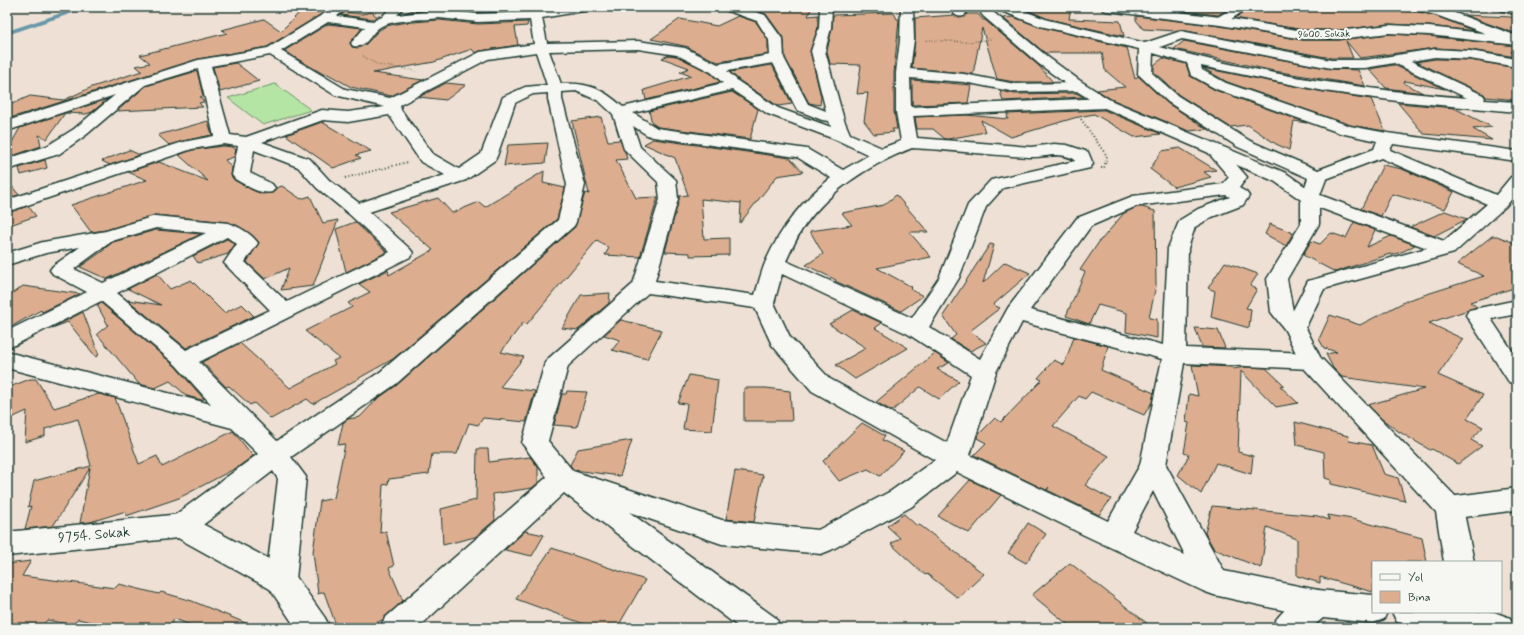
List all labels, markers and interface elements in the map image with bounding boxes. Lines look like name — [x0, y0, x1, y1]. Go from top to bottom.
street label: 9600. Sokak — [1298, 28, 1350, 41]
street label: 9754. Sokak — [57, 523, 131, 547]
legend — [1372, 561, 1502, 613]
text: Yol — [1408, 570, 1423, 586]
text: Bina — [1408, 590, 1431, 606]

